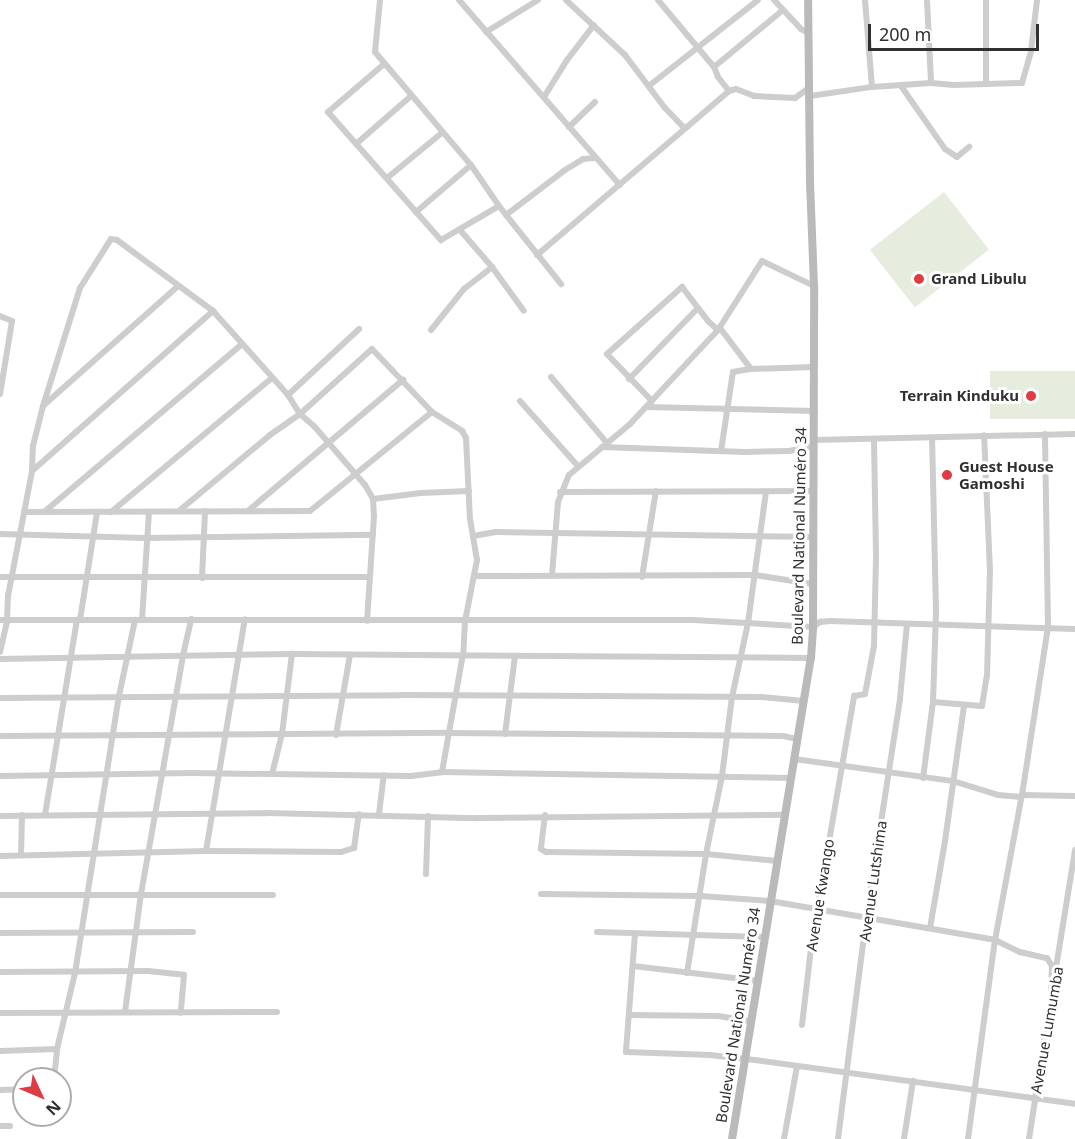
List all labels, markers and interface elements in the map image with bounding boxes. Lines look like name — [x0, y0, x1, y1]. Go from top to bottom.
scale bar — [871, 12, 1042, 50]
text: 200 m — [879, 22, 931, 46]
place label: Grand Libulu — [931, 270, 1027, 288]
marker: Grand Libulu — [912, 272, 926, 286]
place label: Terrain Kinduku — [900, 387, 1019, 405]
marker: Terrain Kinduku — [1024, 389, 1038, 403]
street label: Boulevard National Numéro 34 — [788, 427, 810, 645]
place label: Guest House Gamoshi — [959, 457, 1054, 492]
marker: Guest House Gamoshi — [940, 468, 954, 482]
street label: Avenue Lutshima — [856, 819, 890, 943]
street label: Avenue Kwango — [802, 837, 838, 953]
street label: Boulevard National Numéro 34 — [712, 906, 764, 1124]
street label: Avenue Lumumba — [1027, 965, 1067, 1095]
north arrow — [12, 1067, 72, 1127]
text: N — [41, 1096, 66, 1120]

